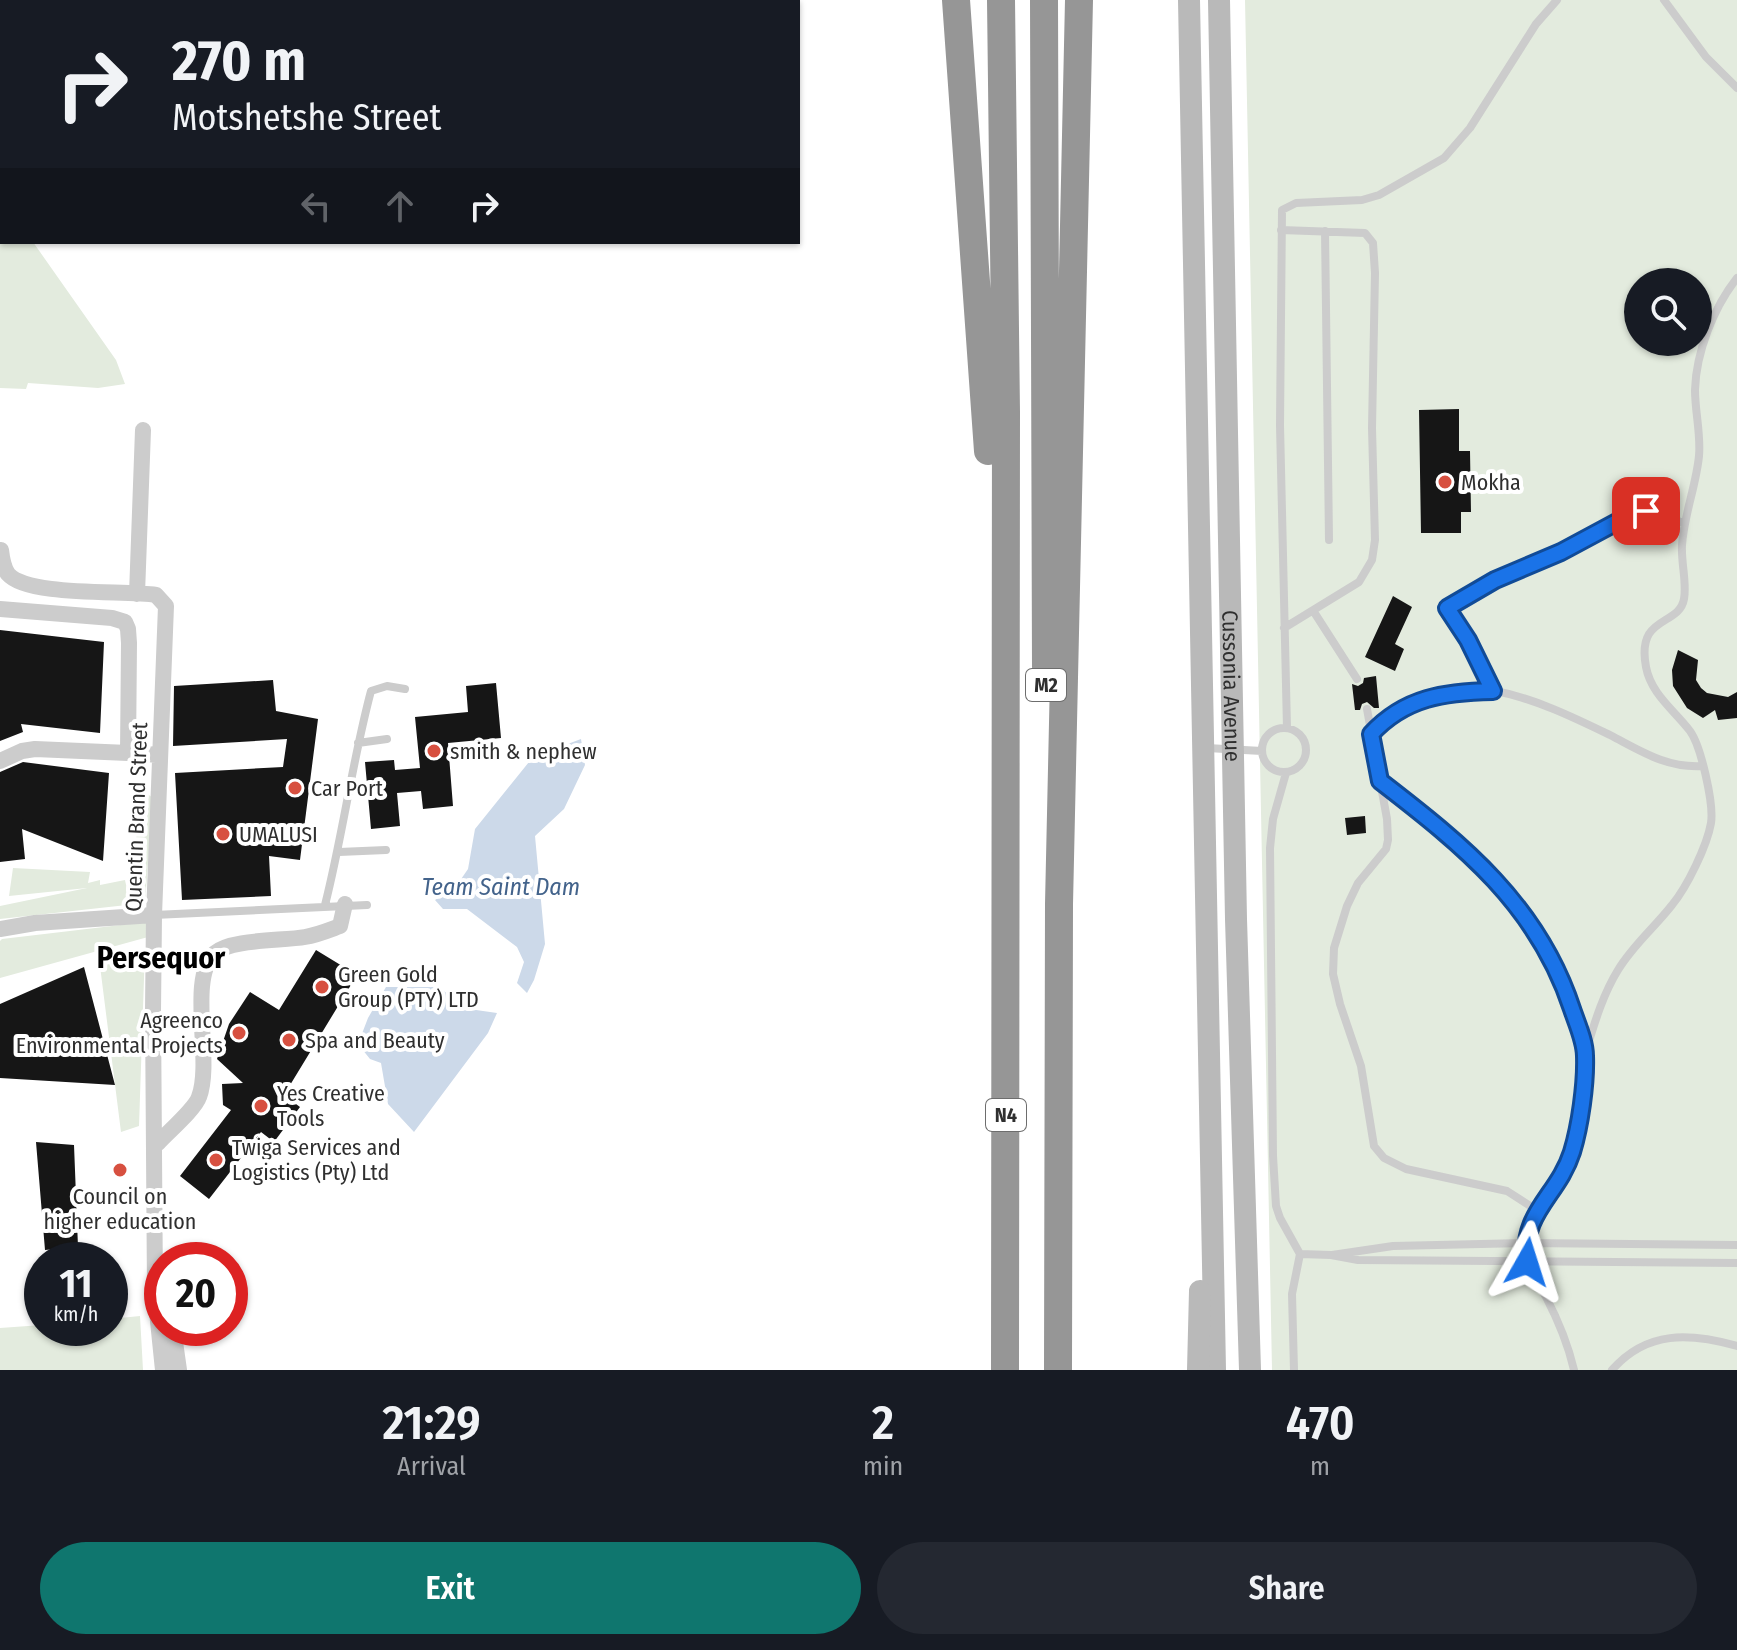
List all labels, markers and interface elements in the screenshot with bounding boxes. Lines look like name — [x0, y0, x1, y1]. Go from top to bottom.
text: 270 m — [172, 28, 306, 95]
icon: right — [40, 32, 144, 136]
text: Motshetshe Street — [172, 96, 441, 140]
icon: left — [294, 184, 338, 228]
icon: ahead — [378, 184, 422, 228]
icon: right — [462, 184, 506, 228]
map controls — [1624, 268, 1712, 356]
button: search — [1624, 268, 1712, 356]
place label: Mokha — [1461, 469, 1521, 496]
marker: Mokha — [1436, 473, 1454, 491]
pin — [1612, 477, 1680, 545]
icon: arrive — [1624, 489, 1668, 533]
street label: Cussonia Avenue — [1216, 610, 1246, 762]
road number: M2 — [1026, 669, 1066, 701]
street label: Quentin Brand Street — [120, 721, 153, 912]
place label: smith & nephew — [450, 738, 597, 765]
marker: smith & nephew — [425, 742, 443, 760]
place label: Car Port — [311, 775, 384, 802]
marker: Car Port — [286, 779, 304, 797]
place label: UMALUSI — [239, 821, 318, 848]
marker: UMALUSI — [214, 825, 232, 843]
water label: Team Saint Dam — [422, 873, 580, 901]
district label: Persequor — [97, 940, 226, 976]
place label: Green Gold Group (PTY) LTD — [338, 961, 479, 1013]
marker: Green Gold Group (PTY) LTD — [313, 978, 331, 996]
place label: Agreenco Environmental Projects — [16, 1007, 223, 1059]
marker: Agreenco Environmental Projects — [230, 1024, 248, 1042]
place label: Spa and Beauty — [305, 1027, 445, 1054]
marker: Spa and Beauty — [280, 1031, 298, 1049]
place label: Yes Creative Tools — [277, 1080, 385, 1132]
marker: Yes Creative Tools — [252, 1097, 270, 1115]
road number: N4 — [986, 1099, 1026, 1131]
place label: Twiga Services and Logistics (Pty) Ltd — [232, 1134, 401, 1186]
marker: Twiga Services and Logistics (Pty) Ltd — [207, 1151, 225, 1169]
marker: Council on higher education — [111, 1161, 129, 1179]
place label: Council on higher education — [44, 1183, 196, 1235]
position arrow — [1485, 1220, 1569, 1304]
speed limit sign: 20 — [144, 1242, 248, 1346]
text: 11 — [59, 1260, 93, 1308]
text: km/h — [54, 1302, 98, 1326]
text: 21:29 — [382, 1394, 481, 1452]
text: 2 — [872, 1394, 894, 1452]
text: 470 — [1286, 1394, 1355, 1452]
text: Arrival — [397, 1451, 466, 1482]
text: min — [863, 1451, 903, 1482]
text: m — [1310, 1451, 1330, 1482]
button: Exit — [40, 1542, 861, 1634]
button: Share — [877, 1542, 1697, 1634]

